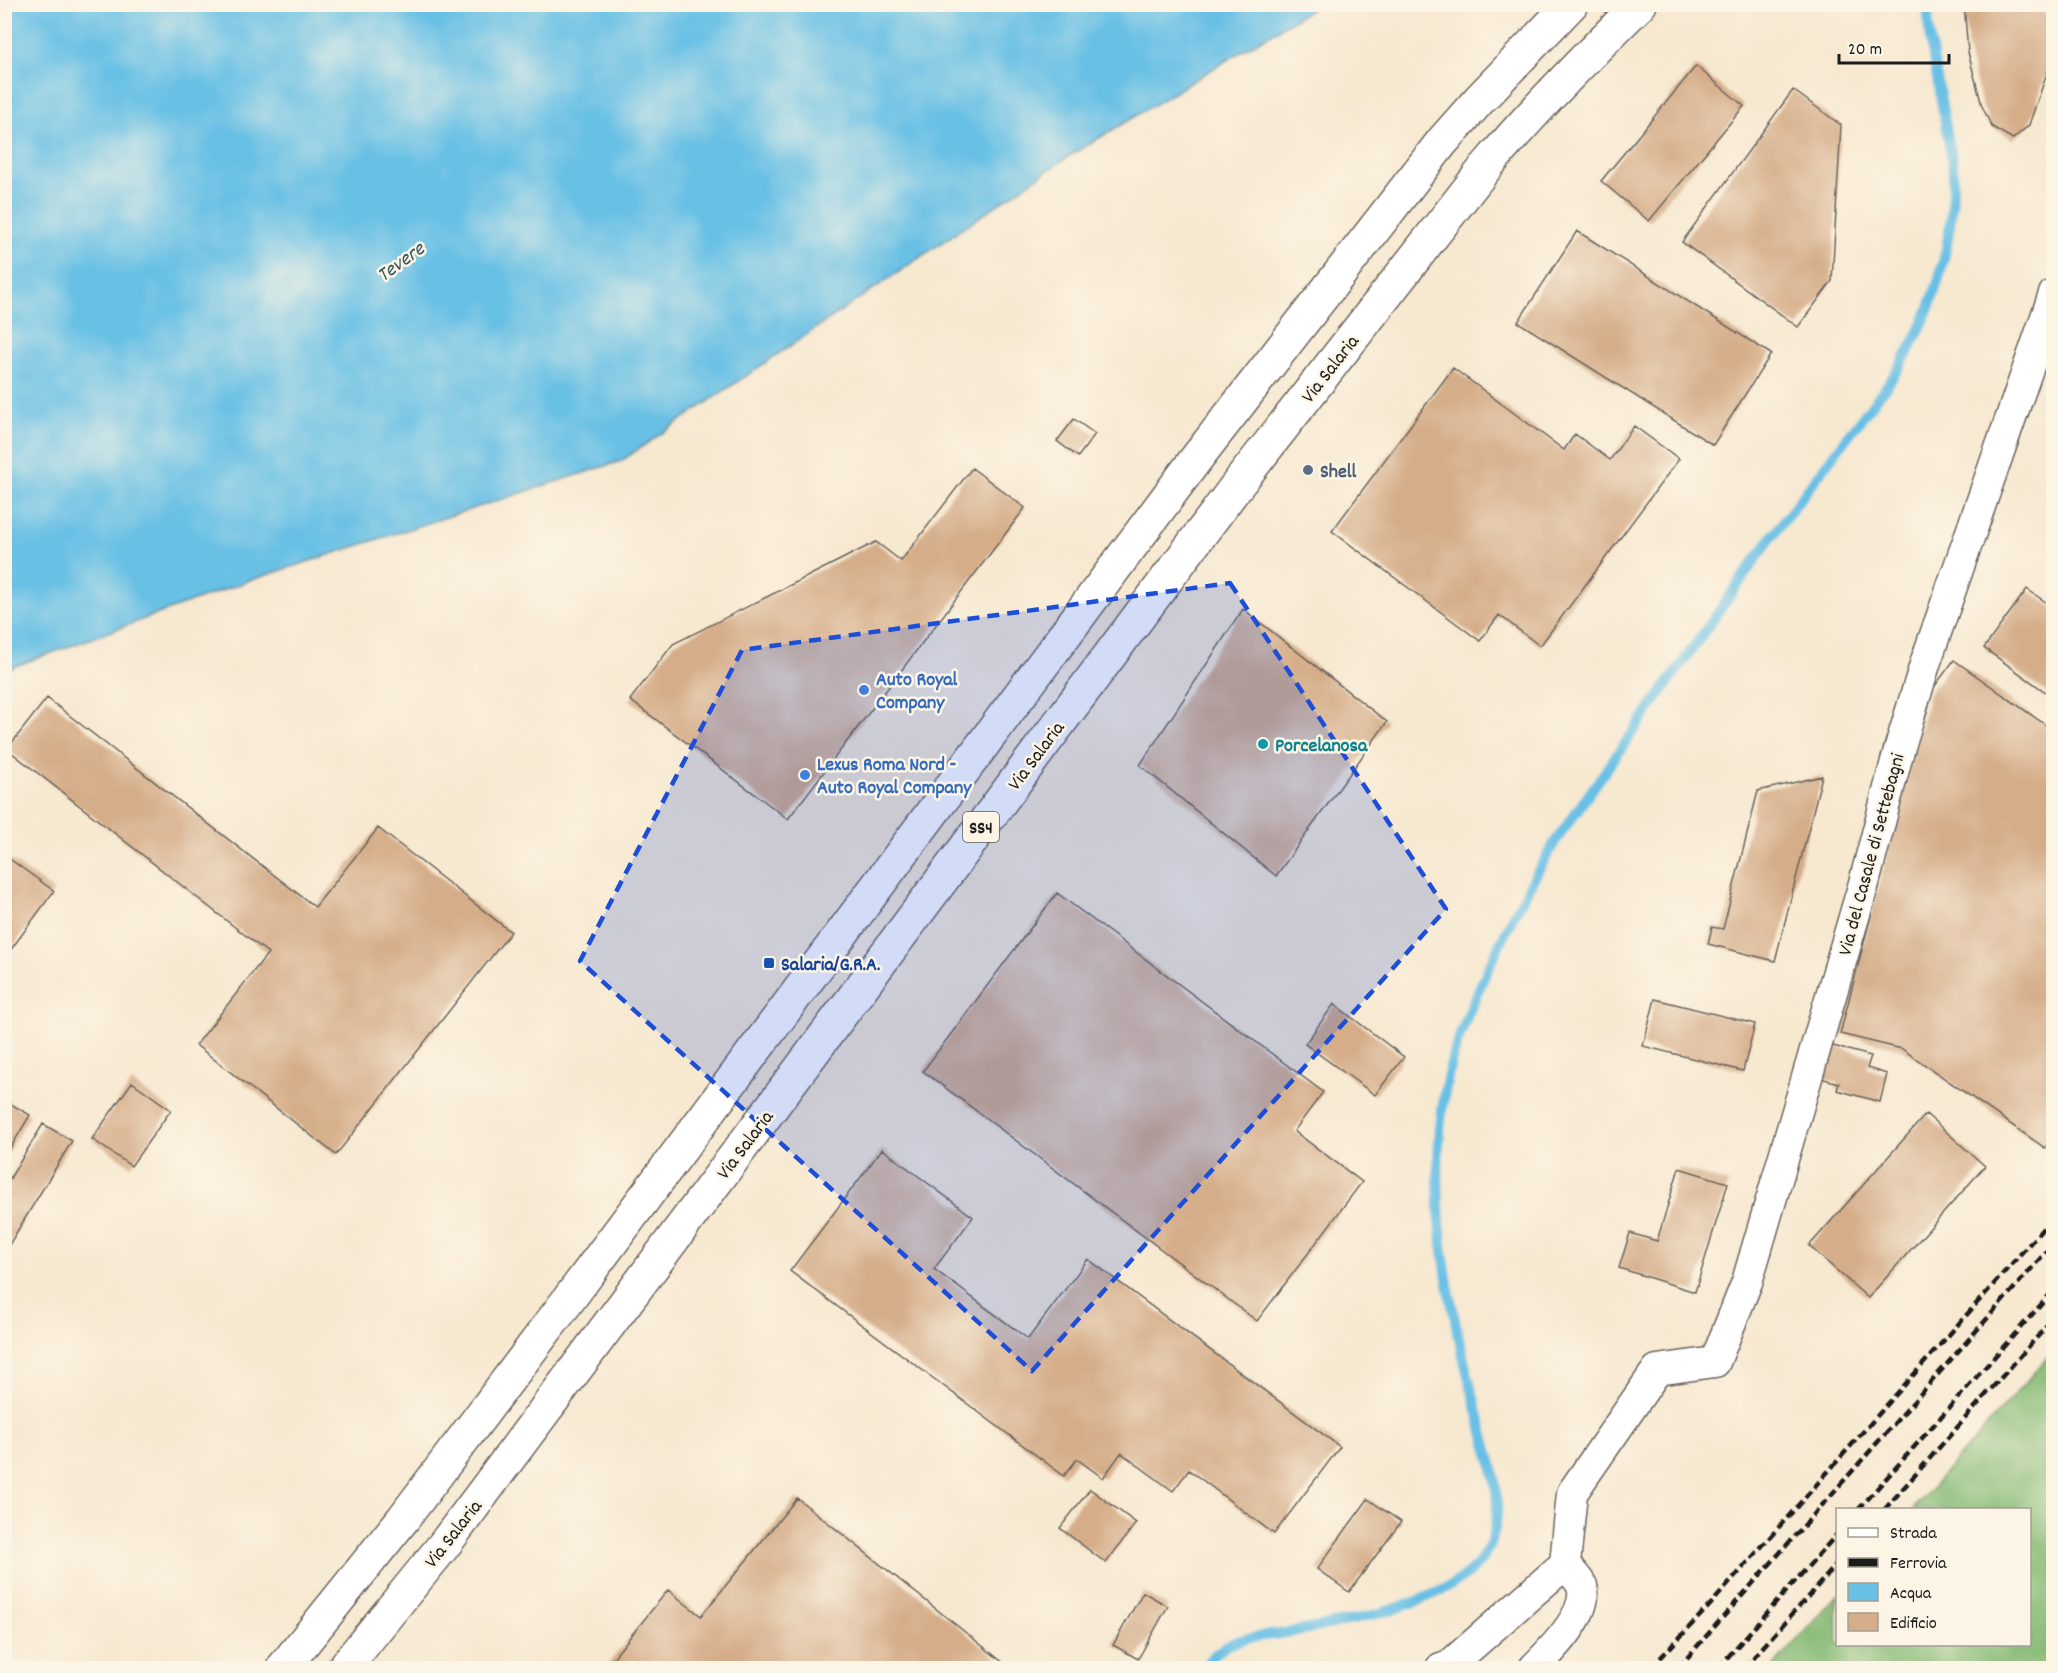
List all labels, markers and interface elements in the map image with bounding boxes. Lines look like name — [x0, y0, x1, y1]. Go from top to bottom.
scale bar — [1839, 27, 1948, 65]
text: 20 m — [1848, 38, 1882, 63]
water label: Tevere — [372, 235, 433, 291]
street label: Via Salaria — [1296, 329, 1367, 410]
place label: Shell — [1320, 459, 1357, 487]
marker: Shell — [1301, 463, 1315, 477]
place label: Auto Royal Company — [876, 667, 958, 718]
marker: Auto Royal Company — [857, 683, 871, 697]
street label: Via Salaria — [1002, 716, 1073, 797]
place label: Porcelanosa — [1275, 733, 1368, 761]
marker: Porcelanosa — [1256, 737, 1270, 751]
street label: Via del Casale di Settebagni — [1832, 750, 1913, 959]
place label: Lexus Roma Nord - Auto Royal Company — [817, 752, 972, 803]
marker: Lexus Roma Nord - Auto Royal Company — [798, 768, 812, 782]
road number: SS4 — [963, 812, 999, 842]
place label: Salaria/G.R.A. — [781, 952, 880, 980]
marker: Salaria/G.R.A. — [762, 956, 776, 970]
street label: Via Salaria — [711, 1105, 782, 1186]
street label: Via Salaria — [419, 1494, 490, 1575]
legend — [1836, 1508, 2031, 1646]
text: Strada — [1890, 1522, 1937, 1547]
text: Ferrovia — [1890, 1552, 1947, 1577]
text: Acqua — [1890, 1582, 1932, 1607]
text: Edificio — [1890, 1612, 1937, 1637]

